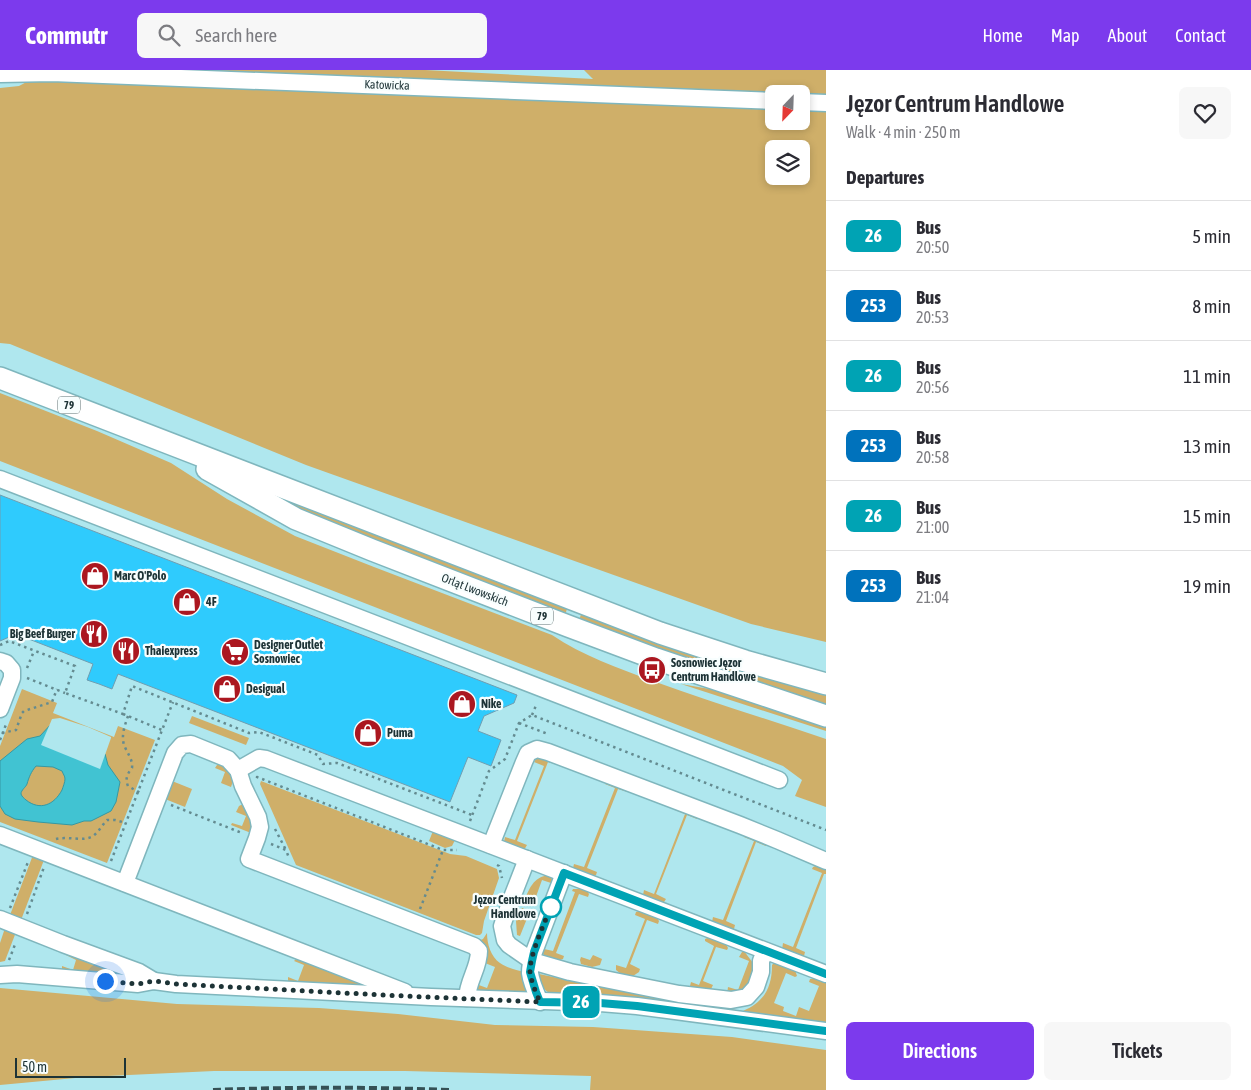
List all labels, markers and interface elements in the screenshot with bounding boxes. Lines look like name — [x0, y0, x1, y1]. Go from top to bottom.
search box — [137, 13, 487, 58]
icon: search — [155, 21, 183, 49]
text: Commutr — [25, 22, 107, 49]
text: Search here — [195, 24, 277, 46]
text: Home — [983, 25, 1023, 46]
text: Map — [1051, 25, 1080, 46]
text: About — [1108, 25, 1147, 46]
text: Contact — [1175, 25, 1226, 46]
street label: Katowicka — [364, 77, 410, 93]
north arrow — [765, 85, 810, 130]
map controls — [765, 85, 810, 185]
button: heart — [1179, 87, 1231, 139]
text: Jęzor Centrum Handlowe — [846, 90, 1064, 117]
text: Walk · 4 min · 250 m — [846, 123, 960, 141]
button: layers — [765, 140, 810, 185]
text: Departures — [846, 166, 924, 188]
text: Bus — [916, 216, 941, 238]
text: 26 — [865, 225, 882, 246]
text: 5 min — [1192, 225, 1231, 247]
text: 20:50 — [916, 238, 949, 256]
text: Bus — [916, 286, 941, 308]
text: 253 — [861, 295, 886, 316]
text: 8 min — [1192, 295, 1231, 317]
text: 20:53 — [916, 308, 949, 326]
text: Bus — [916, 356, 941, 378]
text: 26 — [865, 365, 882, 386]
text: 11 min — [1183, 365, 1231, 387]
text: 20:56 — [916, 378, 949, 396]
road number: 79 — [58, 396, 80, 414]
text: Bus — [916, 426, 941, 448]
text: 253 — [861, 435, 886, 456]
text: 13 min — [1183, 435, 1231, 457]
text: 20:58 — [916, 448, 949, 466]
text: Bus — [916, 496, 941, 518]
text: 26 — [865, 505, 882, 526]
text: 15 min — [1183, 505, 1231, 527]
text: 21:00 — [916, 518, 949, 536]
shop icon: Marc O'Polo — [80, 561, 110, 591]
text: Bus — [916, 566, 941, 588]
place label: Marc O'Polo — [114, 569, 167, 583]
street label: Orląt Lwowskich — [440, 571, 510, 609]
text: 253 — [861, 575, 886, 596]
text: 19 min — [1183, 575, 1231, 597]
shop icon: 4F — [172, 587, 202, 617]
text: 21:04 — [916, 588, 949, 606]
place label: 4F — [205, 595, 217, 609]
road number: 79 — [531, 608, 553, 624]
restaurant icon: Big Beef Burger — [79, 619, 109, 649]
place label: Big Beef Burger — [10, 627, 75, 641]
restaurant icon: Thaiexpress — [111, 636, 141, 666]
supermarket icon: Designer Outlet Sosnowiec — [220, 637, 250, 667]
place label: Designer Outlet Sosnowiec — [254, 638, 324, 666]
place label: Thaiexpress — [145, 644, 198, 658]
bus stop icon: Sosnowiec Jęzor Centrum Handlowe — [637, 655, 667, 685]
place label: Sosnowiec Jęzor Centrum Handlowe — [671, 656, 756, 684]
shop icon: Desigual — [212, 674, 242, 704]
place label: Desigual — [246, 682, 286, 696]
shop icon: Nike — [447, 689, 477, 719]
place label: Nike — [481, 697, 502, 711]
shop icon: Puma — [353, 718, 383, 748]
place label: Puma — [387, 726, 413, 740]
place label: Jęzor Centrum Handlowe — [473, 893, 537, 921]
marker: Jęzor Centrum Handlowe — [540, 896, 562, 918]
your location — [93, 969, 118, 994]
line badge: 26 — [558, 986, 604, 1018]
text: 26 — [573, 991, 589, 1012]
button: Directions — [846, 1022, 1034, 1080]
button: Tickets — [1044, 1022, 1231, 1080]
scale bar — [15, 1055, 126, 1078]
text: 50 m — [22, 1059, 47, 1075]

